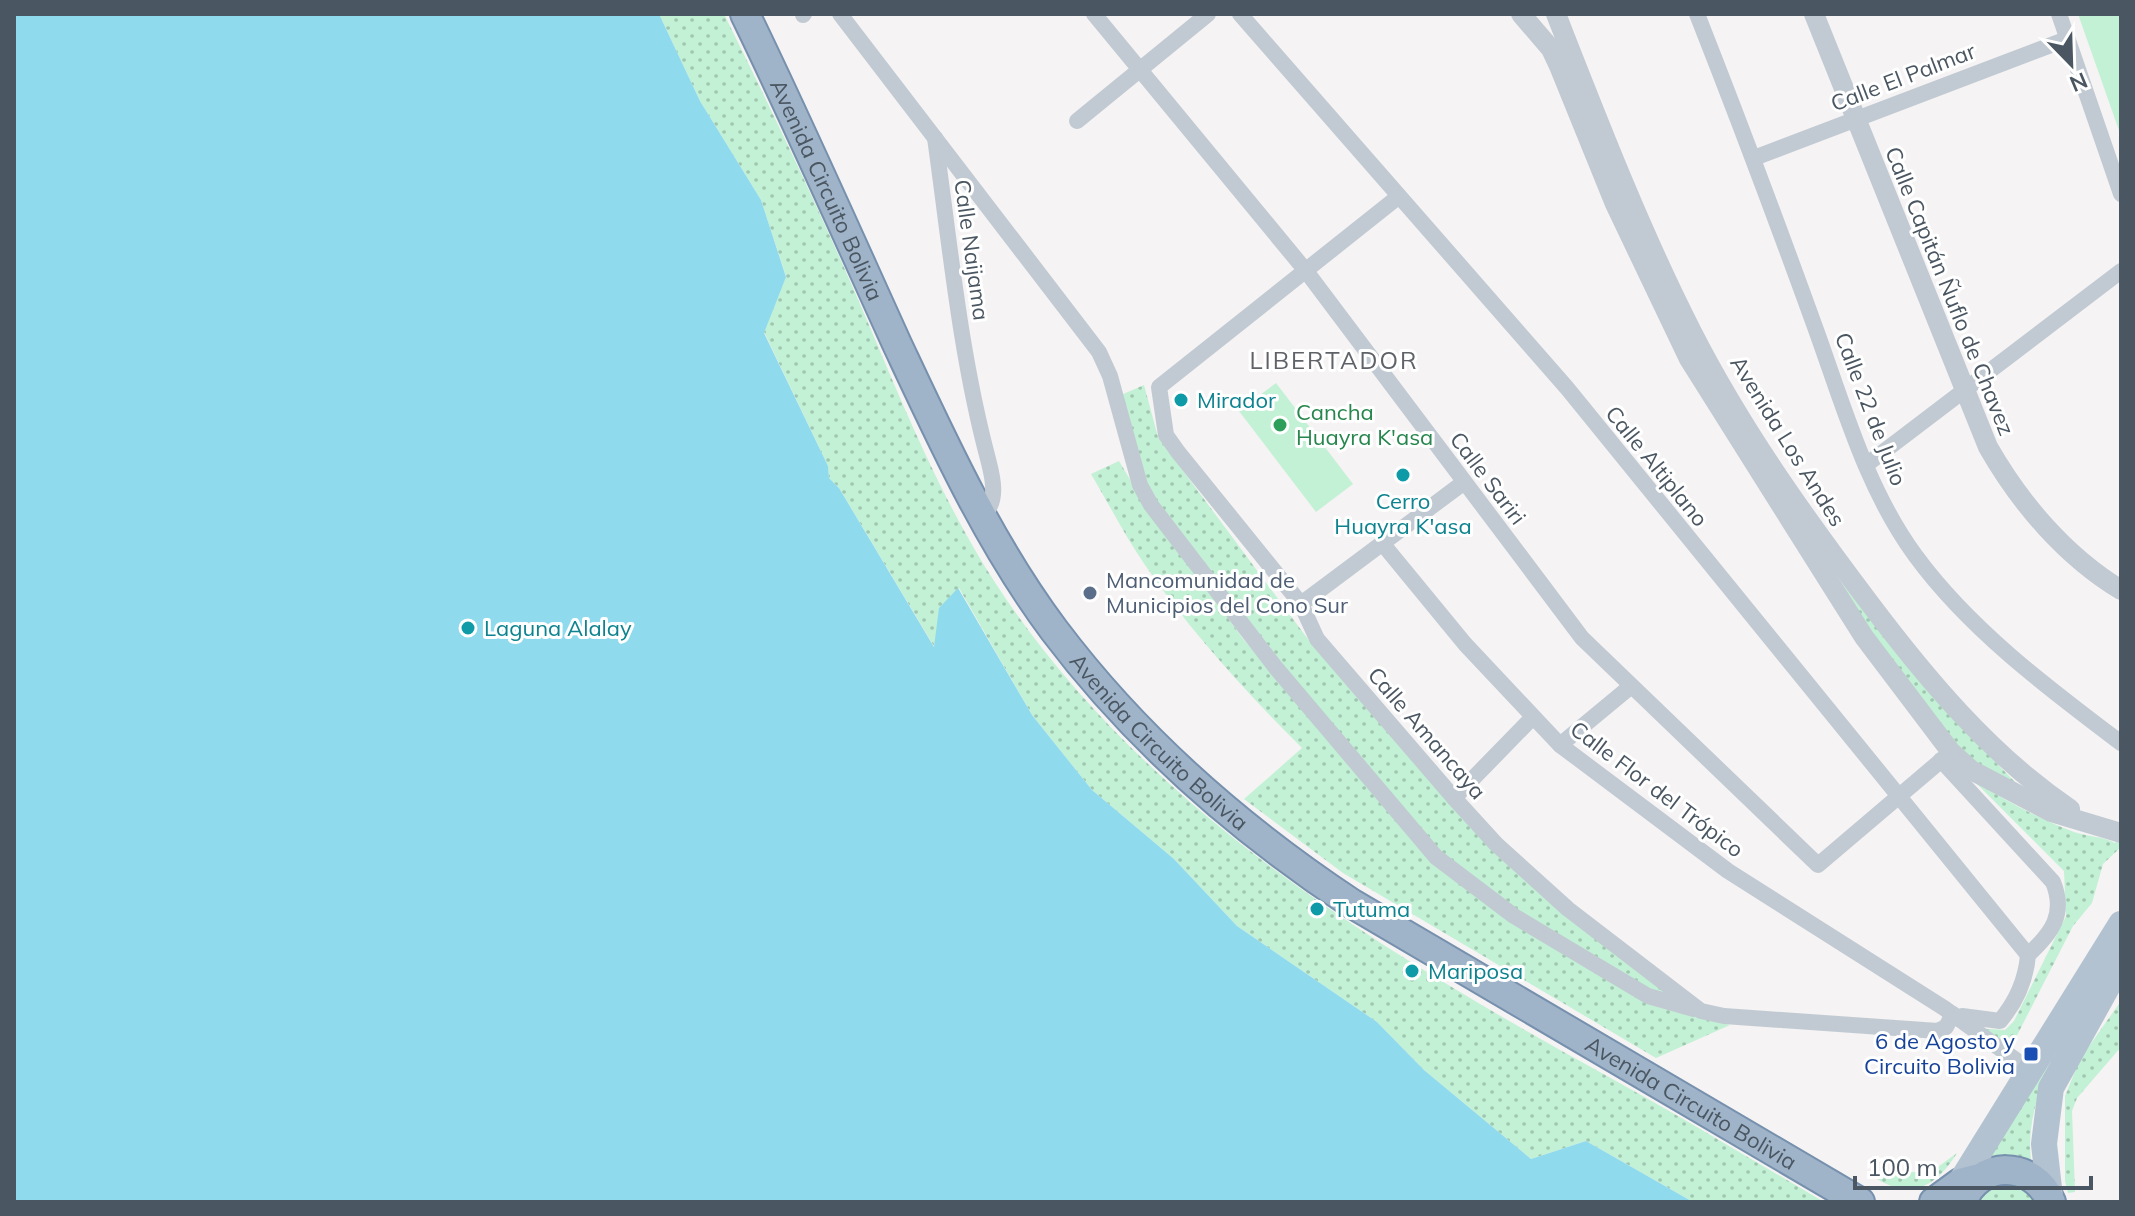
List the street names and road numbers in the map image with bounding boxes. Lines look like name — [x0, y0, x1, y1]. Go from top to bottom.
street label: Calle El Palmar — [1827, 37, 1979, 117]
street label: Avenida Circuito Bolivia — [764, 75, 890, 305]
street label: Calle Capitán Ñuflo de Chavez — [1879, 143, 2021, 439]
street label: Calle Naijama — [948, 178, 996, 322]
street label: Calle 22 de Julio — [1829, 328, 1913, 490]
street label: Avenida Los Andes — [1724, 351, 1852, 531]
street label: Calle Altiplano — [1600, 400, 1714, 532]
street label: Calle Sariri — [1444, 426, 1532, 530]
street label: Avenida Circuito Bolivia — [1064, 648, 1254, 836]
street label: Calle Amancaya — [1362, 661, 1492, 805]
street label: Calle Flor del Trópico — [1565, 715, 1749, 863]
street label: Avenida Circuito Bolivia — [1580, 1030, 1802, 1176]

